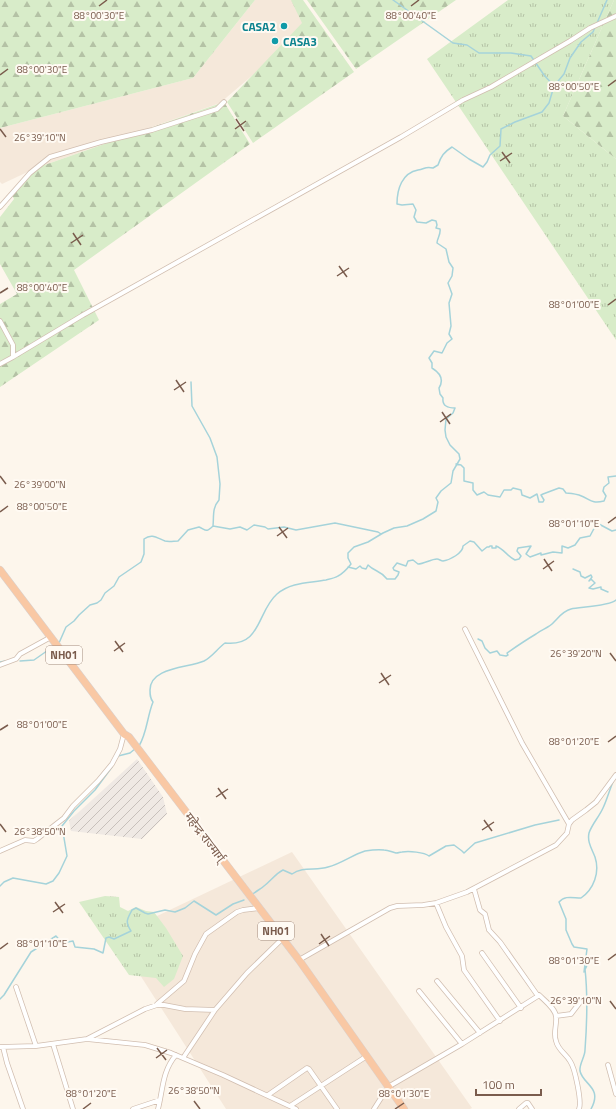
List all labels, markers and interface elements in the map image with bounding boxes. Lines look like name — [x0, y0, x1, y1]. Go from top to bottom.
text: 88°00'30"E — [74, 8, 125, 23]
text: 88°00'40"E — [386, 8, 437, 23]
place label: CASA2 — [242, 17, 276, 36]
marker: CASA2 — [279, 21, 289, 31]
place label: CASA3 — [283, 32, 317, 51]
marker: CASA3 — [270, 36, 280, 46]
text: 88°00'30"E — [17, 62, 68, 77]
text: 88°00'50"E — [549, 79, 600, 94]
text: 26°39'10"N — [14, 130, 66, 145]
text: 88°00'40"E — [17, 280, 68, 295]
text: 88°01'00"E — [549, 297, 600, 312]
text: 26°39'00"N — [14, 477, 66, 492]
text: 88°00'50"E — [17, 499, 68, 514]
text: 88°01'10"E — [549, 516, 600, 531]
road number: NH01 — [46, 646, 82, 664]
text: 26°39'20"N — [550, 646, 602, 661]
text: 88°01'00"E — [17, 717, 68, 732]
text: 88°01'20"E — [549, 734, 600, 749]
street label: महेन्द्र राज्मार्ग् — [180, 808, 231, 868]
text: 26°38'50"N — [14, 824, 66, 839]
road number: NH01 — [258, 922, 294, 940]
text: 88°01'10"E — [17, 936, 68, 951]
text: 88°01'30"E — [549, 953, 600, 968]
text: 26°39'10"N — [550, 993, 602, 1008]
scale bar — [476, 1071, 541, 1097]
text: 100 m — [482, 1075, 515, 1094]
text: 26°38'50"N — [168, 1083, 220, 1098]
text: 88°01'20"E — [66, 1086, 117, 1101]
text: 88°01'30"E — [379, 1086, 430, 1101]

